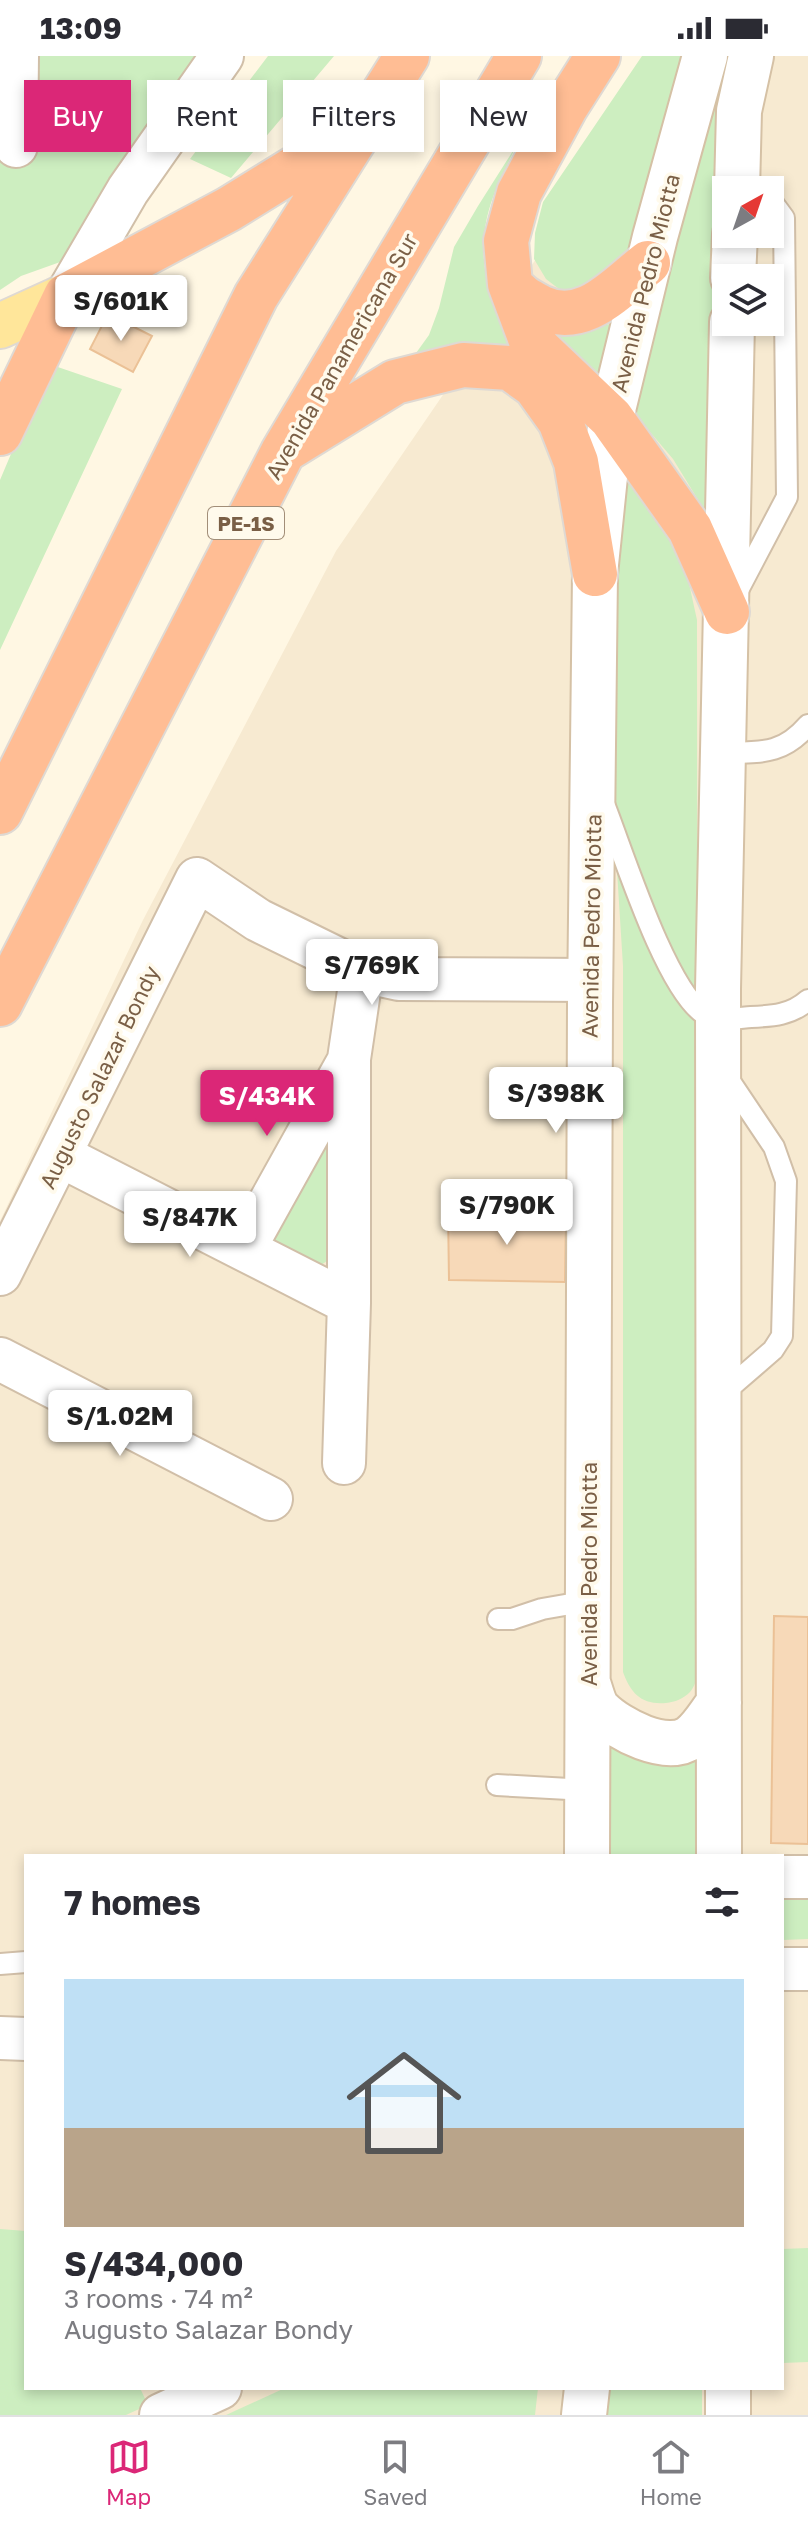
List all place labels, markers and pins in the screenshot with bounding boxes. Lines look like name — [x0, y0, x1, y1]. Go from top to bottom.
pin: S/601K — [56, 275, 186, 343]
pin: S/769K — [307, 939, 437, 1007]
pin: S/398K — [491, 1067, 621, 1135]
pin: S/434K — [202, 1070, 332, 1138]
pin: S/790K — [442, 1179, 572, 1247]
pin: S/847K — [125, 1191, 255, 1259]
pin: S/1.02M — [46, 1390, 194, 1458]

